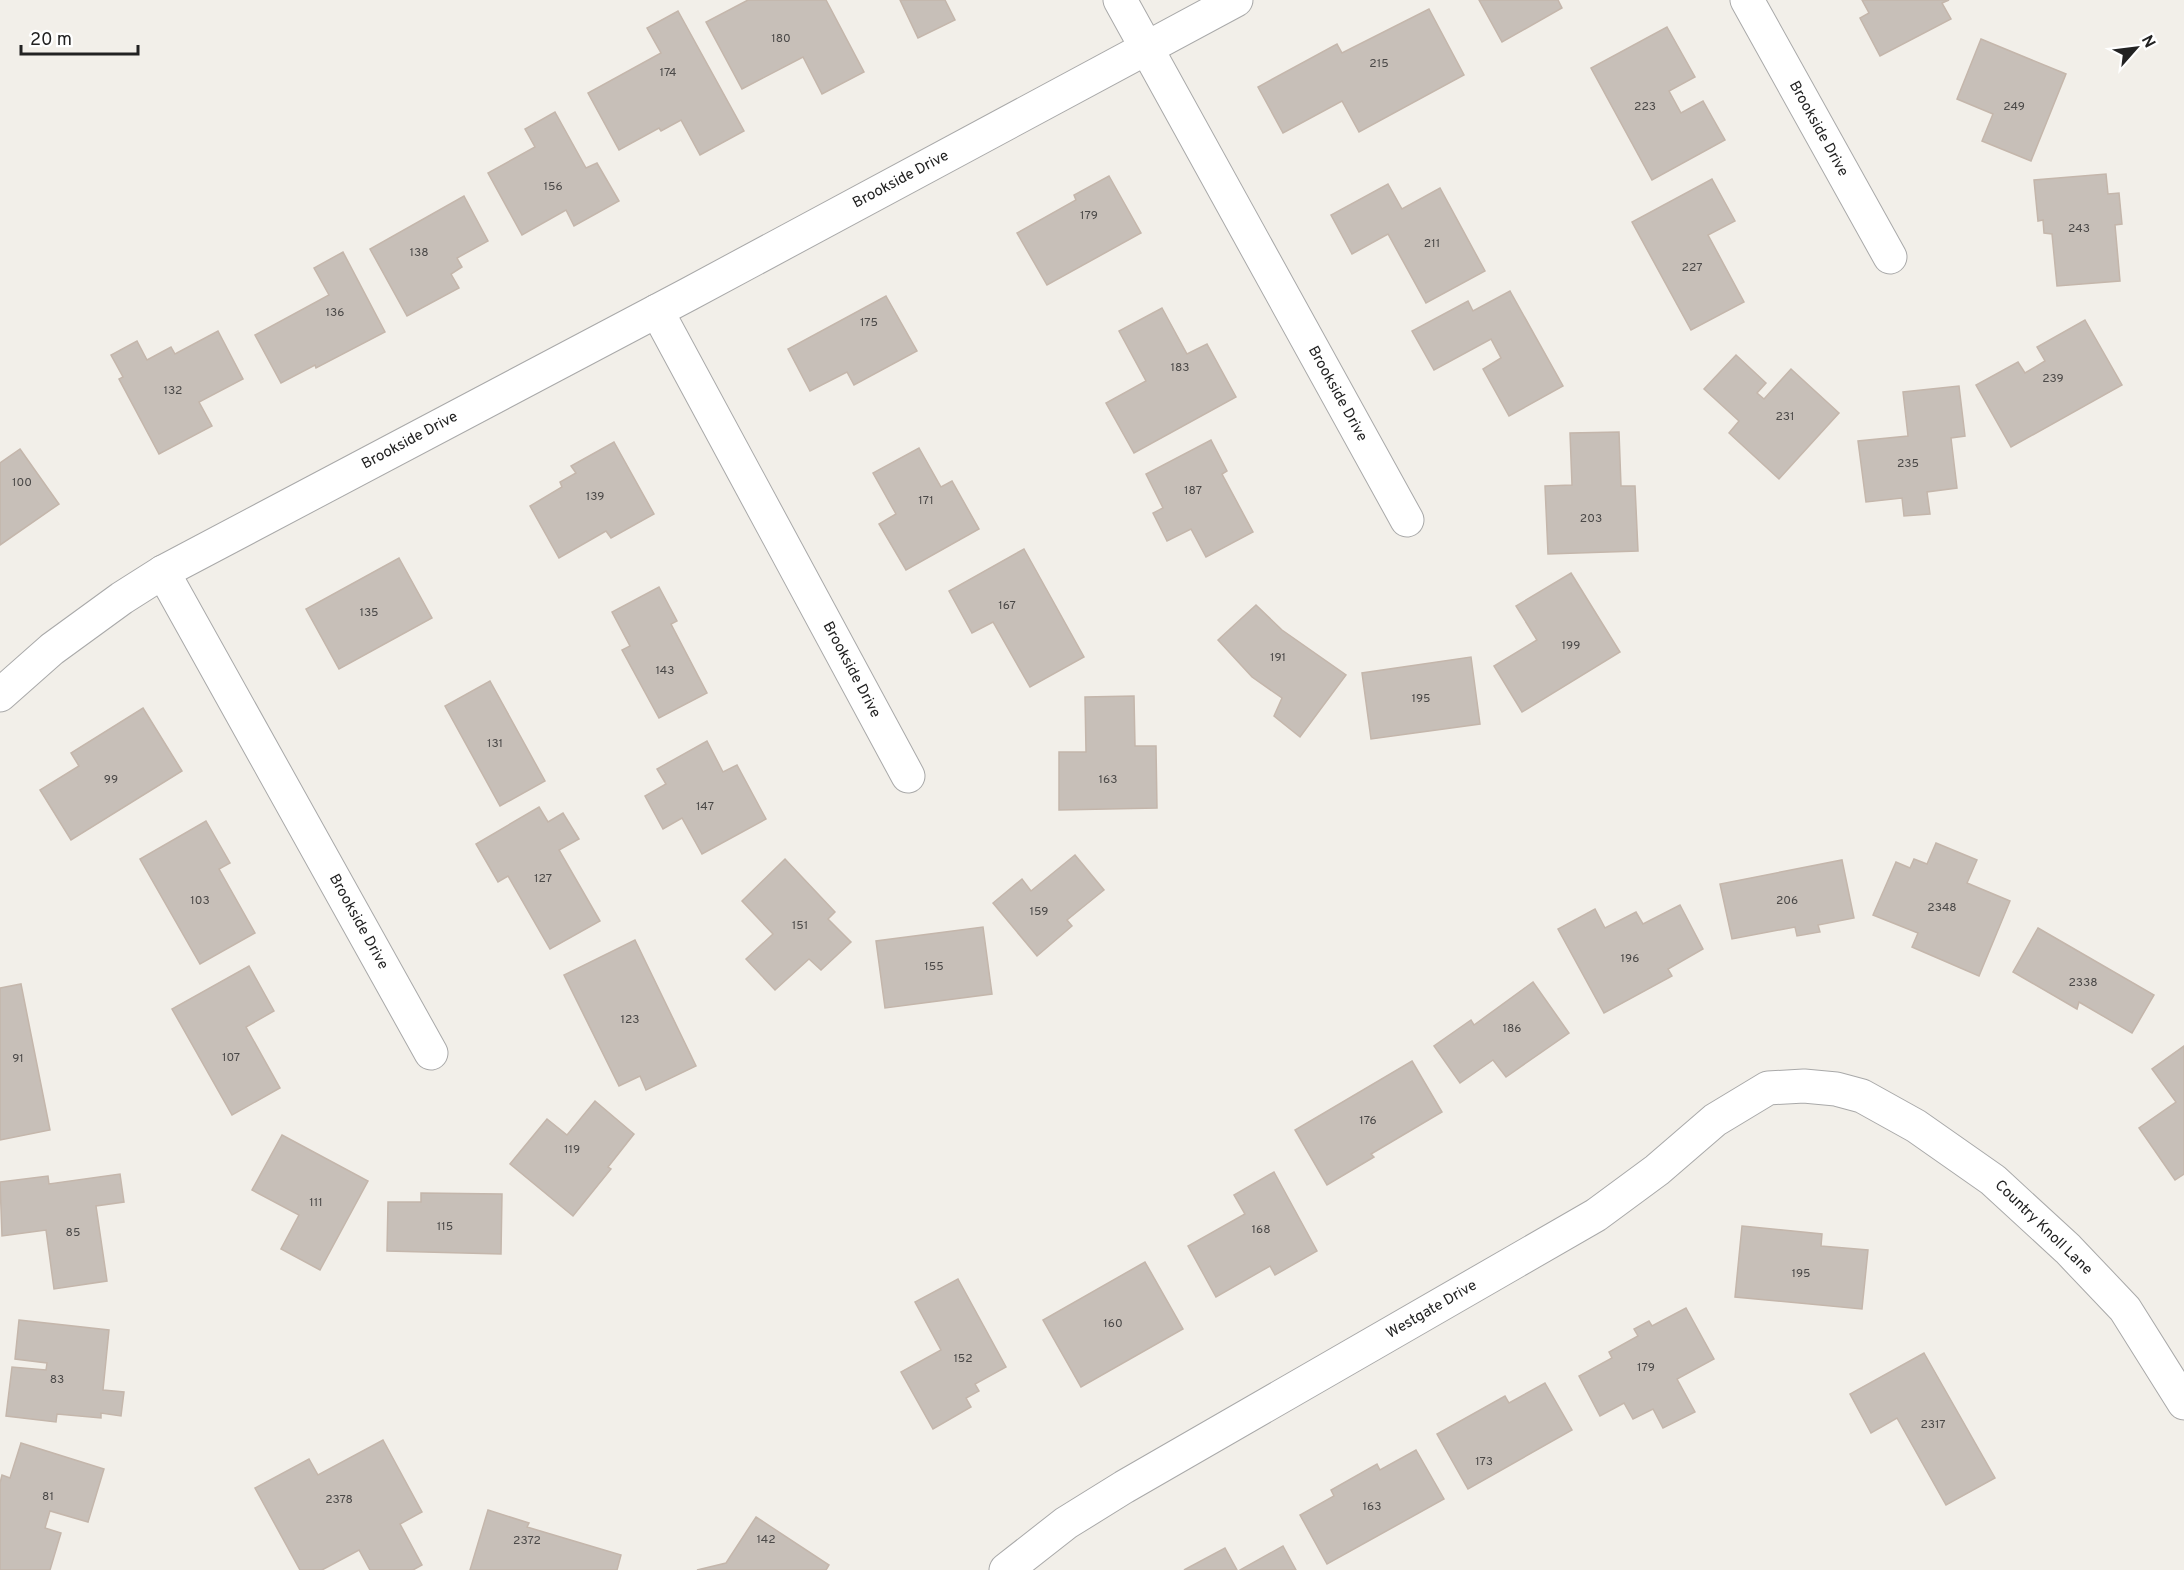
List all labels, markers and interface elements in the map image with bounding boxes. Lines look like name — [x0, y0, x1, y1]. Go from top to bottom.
scale bar — [21, 18, 138, 56]
north arrow — [2106, 18, 2166, 78]
text: 20 m — [30, 29, 72, 52]
house number: 180 — [771, 31, 791, 47]
text: N — [2136, 32, 2159, 52]
house number: 215 — [1369, 56, 1389, 72]
house number: 174 — [660, 65, 676, 81]
street label: Brookside Drive — [1784, 78, 1852, 180]
house number: 223 — [1634, 99, 1656, 115]
house number: 249 — [2003, 99, 2025, 115]
street label: Brookside Drive — [850, 147, 952, 213]
house number: 156 — [543, 179, 563, 195]
house number: 179 — [1080, 208, 1098, 224]
house number: 243 — [2068, 221, 2090, 237]
house number: 211 — [1424, 236, 1440, 252]
house number: 138 — [409, 245, 429, 261]
house number: 227 — [1682, 260, 1702, 276]
house number: 136 — [326, 305, 344, 321]
house number: 175 — [860, 315, 878, 331]
street label: Brookside Drive — [1303, 343, 1371, 445]
house number: 183 — [1170, 360, 1190, 376]
house number: 239 — [2042, 371, 2064, 387]
house number: 132 — [164, 383, 182, 399]
street label: Brookside Drive — [359, 408, 461, 474]
house number: 231 — [1775, 409, 1795, 425]
house number: 235 — [1897, 456, 1919, 472]
house number: 100 — [12, 475, 32, 491]
house number: 187 — [1184, 483, 1202, 499]
house number: 139 — [586, 489, 604, 505]
house number: 171 — [918, 493, 934, 509]
house number: 203 — [1580, 511, 1602, 527]
house number: 167 — [998, 598, 1016, 614]
house number: 135 — [359, 605, 379, 621]
street label: Brookside Drive — [818, 619, 884, 721]
house number: 199 — [1562, 638, 1580, 654]
house number: 191 — [1270, 650, 1286, 666]
house number: 143 — [656, 663, 674, 679]
house number: 195 — [1411, 691, 1431, 707]
house number: 131 — [487, 736, 503, 752]
house number: 99 — [104, 772, 118, 788]
house number: 163 — [1099, 772, 1117, 788]
house number: 147 — [696, 799, 714, 815]
street label: Brookside Drive — [324, 871, 392, 973]
house number: 127 — [534, 871, 552, 887]
house number: 103 — [190, 893, 210, 909]
house number: 206 — [1776, 893, 1798, 909]
house number: 2348 — [1927, 900, 1957, 916]
house number: 159 — [1030, 904, 1048, 920]
house number: 151 — [792, 918, 808, 934]
house number: 196 — [1621, 951, 1639, 967]
house number: 155 — [924, 959, 944, 975]
house number: 2338 — [2068, 975, 2098, 991]
house number: 123 — [620, 1012, 640, 1028]
house number: 186 — [1503, 1021, 1521, 1037]
house number: 107 — [222, 1050, 240, 1066]
house number: 91 — [12, 1051, 24, 1067]
house number: 176 — [1359, 1113, 1377, 1129]
house number: 119 — [564, 1142, 580, 1158]
street label: Country Knoll Lane — [1990, 1176, 2096, 1280]
house number: 111 — [309, 1195, 323, 1211]
house number: 115 — [437, 1219, 453, 1235]
house number: 168 — [1252, 1222, 1270, 1238]
house number: 85 — [66, 1225, 80, 1241]
house number: 195 — [1791, 1266, 1811, 1282]
street label: Westgate Drive — [1383, 1276, 1481, 1344]
house number: 160 — [1103, 1316, 1123, 1332]
house number: 152 — [953, 1351, 973, 1367]
house number: 179 — [1637, 1360, 1655, 1376]
house number: 83 — [50, 1372, 64, 1388]
house number: 2317 — [1920, 1417, 1946, 1433]
house number: 173 — [1475, 1454, 1493, 1470]
house number: 81 — [42, 1489, 54, 1505]
house number: 2378 — [325, 1492, 353, 1508]
house number: 163 — [1363, 1499, 1381, 1515]
house number: 142 — [756, 1532, 776, 1548]
house number: 2372 — [513, 1533, 541, 1549]

